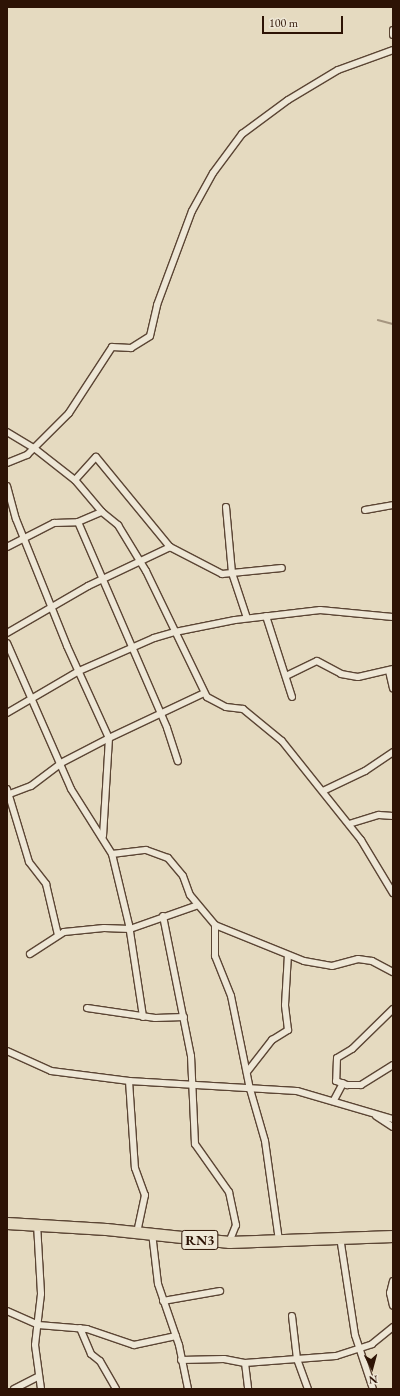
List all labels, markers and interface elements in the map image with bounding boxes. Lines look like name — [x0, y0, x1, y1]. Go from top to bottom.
scale bar — [264, 8, 345, 34]
text: 100 m — [269, 15, 298, 31]
road number: RN3 — [181, 1228, 219, 1252]
north arrow — [352, 1348, 392, 1388]
text: N — [368, 1373, 378, 1387]

